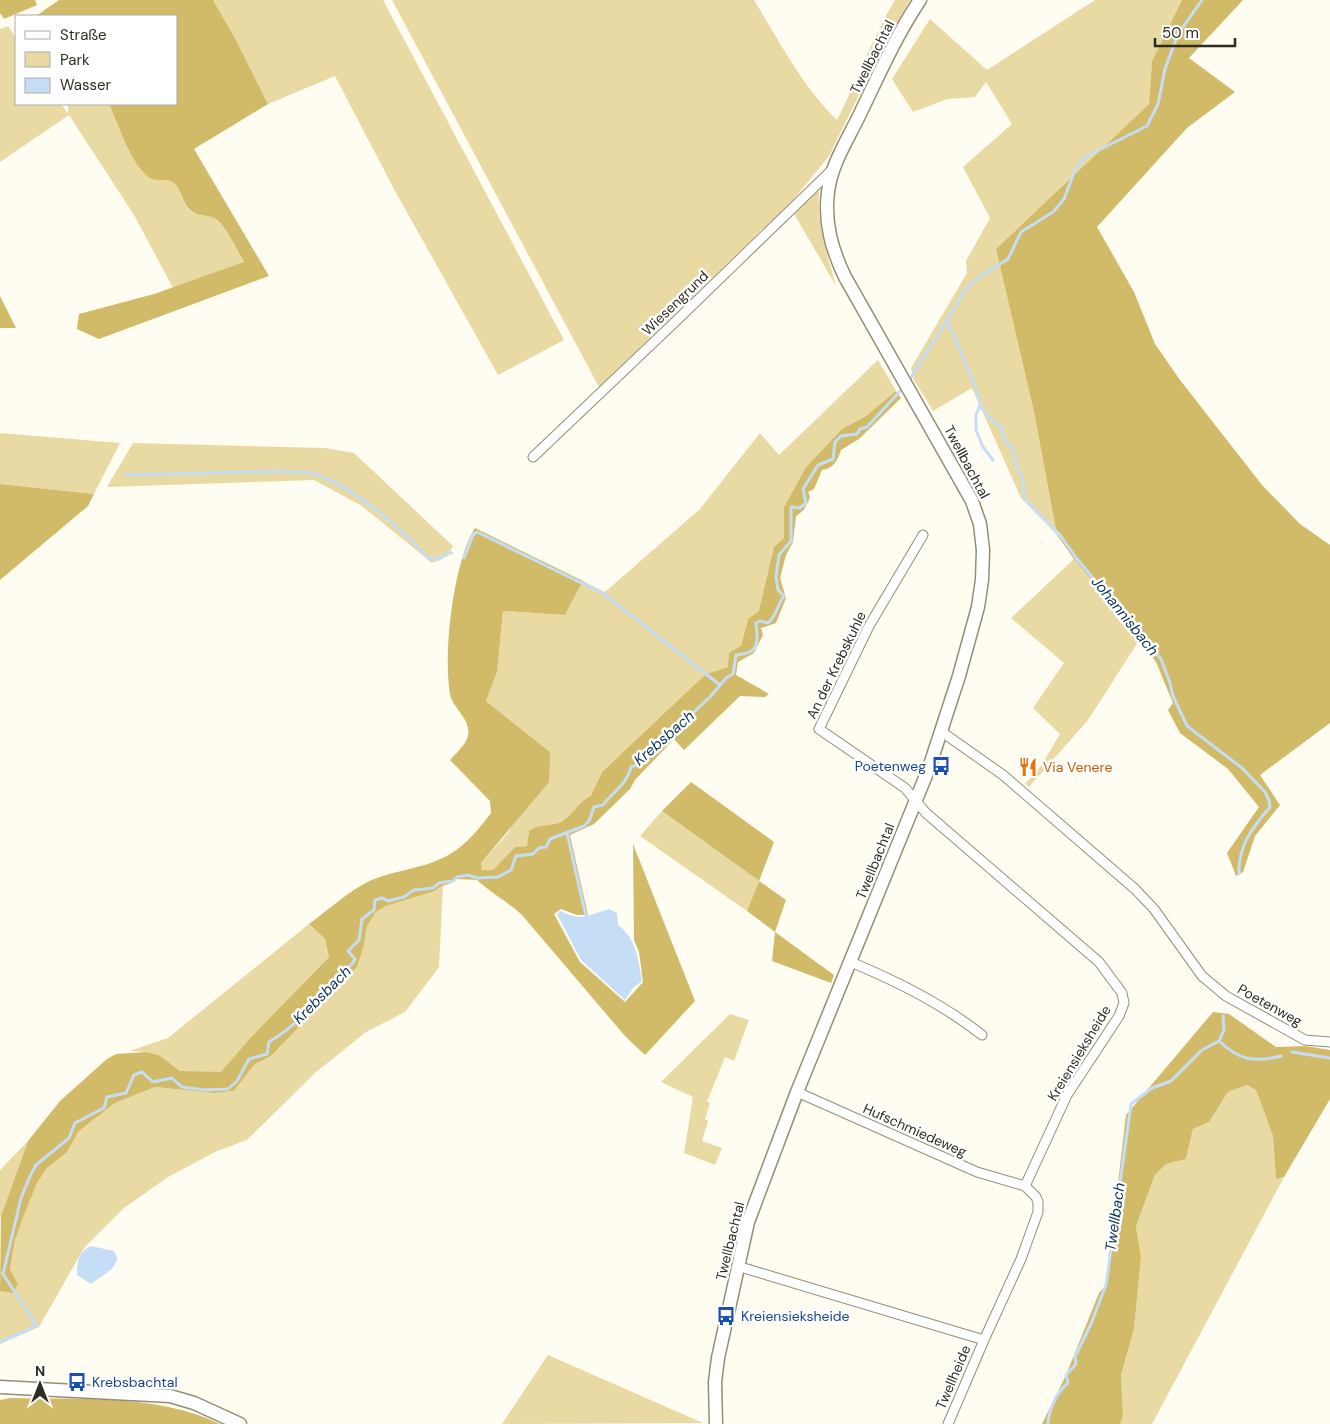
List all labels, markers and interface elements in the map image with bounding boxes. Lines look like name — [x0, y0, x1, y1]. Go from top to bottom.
legend — [15, 15, 178, 105]
scale bar — [1155, 15, 1235, 47]
street label: Twellbachtal — [846, 17, 898, 97]
text: 50 m — [1162, 23, 1199, 43]
text: Straße — [60, 25, 107, 45]
text: Park — [60, 50, 90, 70]
text: Wasser — [60, 75, 112, 95]
street label: Wiesengrund — [638, 267, 712, 339]
street label: Twellbachtal — [940, 422, 994, 502]
water label: Johannisbach — [1087, 572, 1163, 660]
street label: An der Krebskuhle — [802, 608, 870, 722]
water label: Krebsbach — [629, 706, 699, 770]
bus stop icon: Poetenweg — [930, 755, 952, 777]
restaurant icon: Via Venere — [1017, 756, 1039, 778]
place label: Poetenweg — [855, 757, 926, 775]
place label: Via Venere — [1043, 758, 1112, 776]
street label: Twellbachtal — [852, 820, 898, 902]
water label: Krebsbach — [289, 961, 356, 1028]
street label: Poetenweg — [1235, 980, 1306, 1030]
street label: Kreiensieksheide — [1043, 1002, 1115, 1104]
street label: Hufschmiedeweg — [860, 1099, 970, 1161]
water label: Twellbach — [1100, 1181, 1130, 1253]
street label: Twellbachtal — [712, 1200, 748, 1282]
bus stop icon: Kreiensieksheide — [715, 1305, 737, 1327]
place label: Kreiensieksheide — [741, 1307, 850, 1325]
street label: Twellheide — [931, 1342, 975, 1412]
north arrow — [15, 1359, 65, 1409]
text: N — [35, 1362, 45, 1380]
bus stop icon: Krebsbachtal — [66, 1371, 88, 1393]
place label: Krebsbachtal — [92, 1373, 178, 1391]

